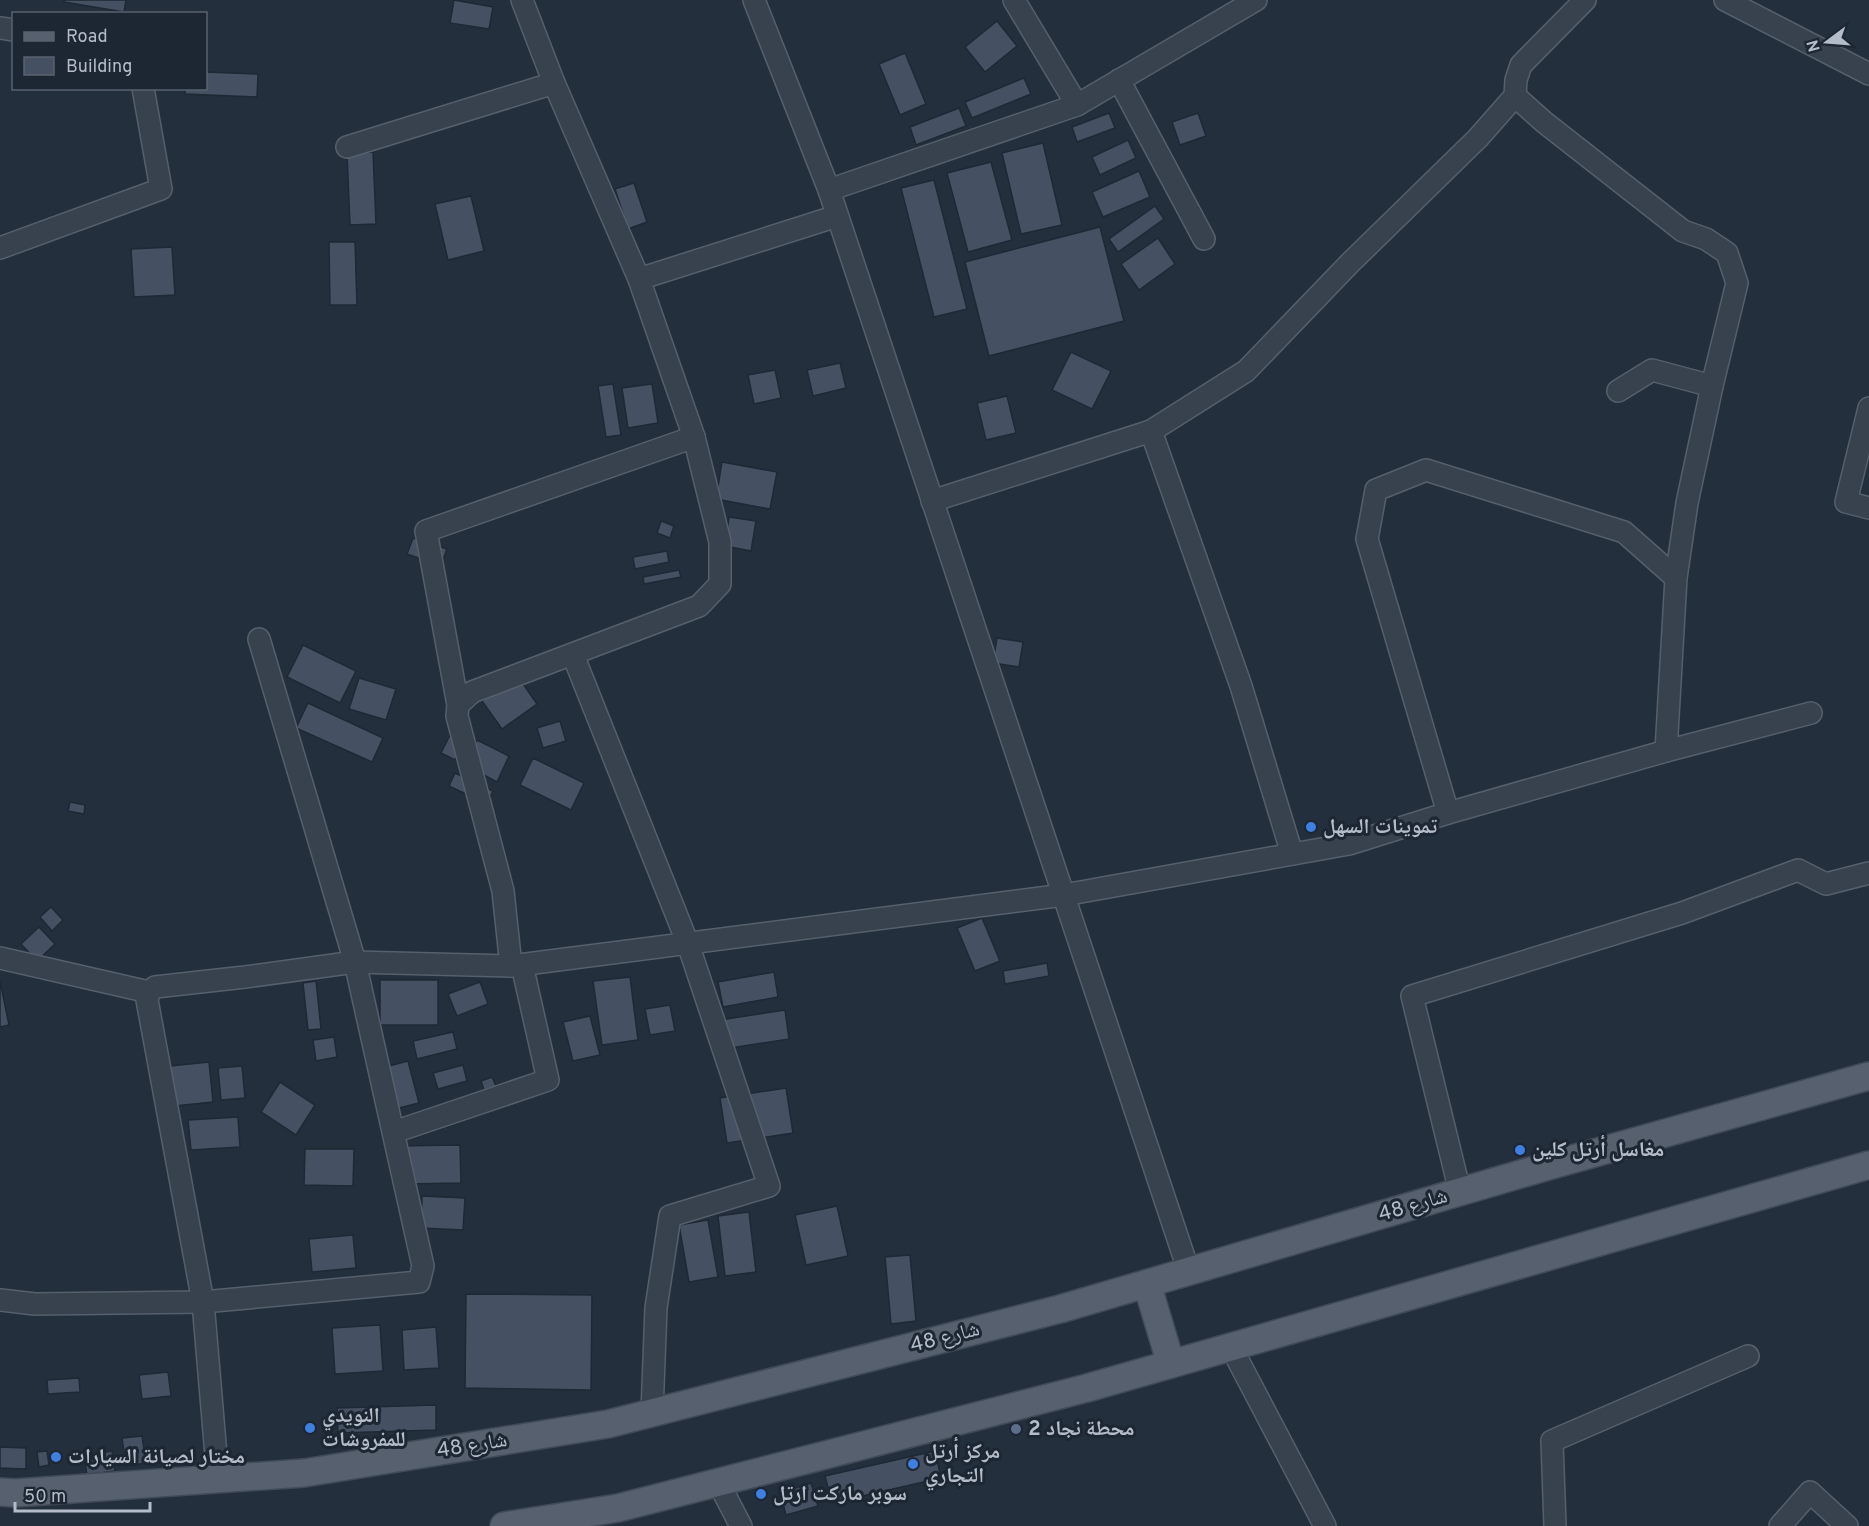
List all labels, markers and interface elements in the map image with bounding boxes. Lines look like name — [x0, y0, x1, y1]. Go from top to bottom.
legend — [12, 12, 207, 90]
north arrow — [1797, 12, 1857, 72]
text: Road — [66, 26, 108, 49]
text: N — [1803, 37, 1826, 54]
text: Building — [66, 56, 132, 79]
place label: تموينات السهل — [1323, 814, 1438, 841]
marker: تموينات السهل — [1304, 820, 1318, 834]
place label: مغاسل أرتل كلين — [1532, 1134, 1664, 1164]
marker: مغاسل أرتل كلين — [1513, 1143, 1527, 1157]
street label: شارع 48 — [1375, 1183, 1451, 1229]
street label: شارع 48 — [907, 1316, 983, 1360]
place label: النويدي للمفروشات — [322, 1403, 405, 1454]
place label: محطة نجاد 2 — [1028, 1416, 1134, 1443]
marker: النويدي للمفروشات — [303, 1421, 317, 1435]
marker: محطة نجاد 2 — [1009, 1422, 1023, 1436]
street label: شارع 48 — [435, 1427, 509, 1465]
place label: مركز أرتل التجاري — [925, 1436, 1000, 1491]
place label: مختار لصيانة السيارات — [68, 1444, 245, 1471]
marker: مختار لصيانة السيارات — [49, 1450, 63, 1464]
marker: مركز أرتل التجاري — [906, 1457, 920, 1471]
scale bar — [15, 1475, 150, 1513]
place label: سوبر ماركت ارتل — [773, 1481, 907, 1508]
text: 50 m — [24, 1486, 66, 1509]
marker: سوبر ماركت ارتل — [754, 1487, 768, 1501]

